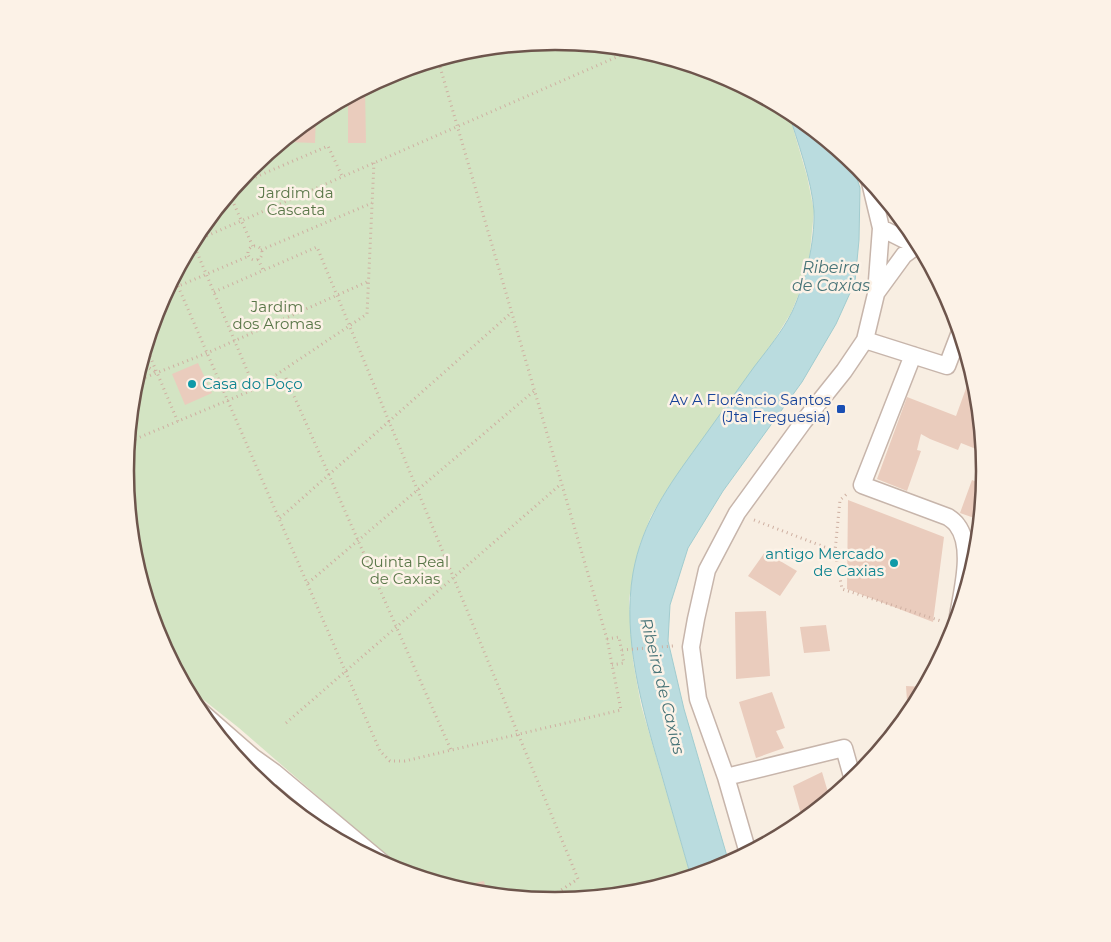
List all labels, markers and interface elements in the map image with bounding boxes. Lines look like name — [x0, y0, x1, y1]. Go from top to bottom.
park label: Jardim da Cascata — [257, 183, 334, 219]
water label: Ribeira de Caxias — [792, 258, 870, 295]
park label: Jardim dos Aromas — [233, 297, 321, 333]
place label: Casa do Poço — [202, 374, 303, 393]
marker: Casa do Poço — [186, 378, 198, 390]
place label: Av A Florêncio Santos (Jta Freguesia) — [669, 390, 831, 426]
marker: Av A Florêncio Santos (Jta Freguesia) — [835, 403, 847, 415]
place label: antigo Mercado de Caxias — [765, 544, 884, 580]
park label: Quinta Real de Caxias — [361, 552, 449, 588]
marker: antigo Mercado de Caxias — [888, 557, 900, 569]
water label: Ribeira de Caxias — [636, 616, 689, 757]

